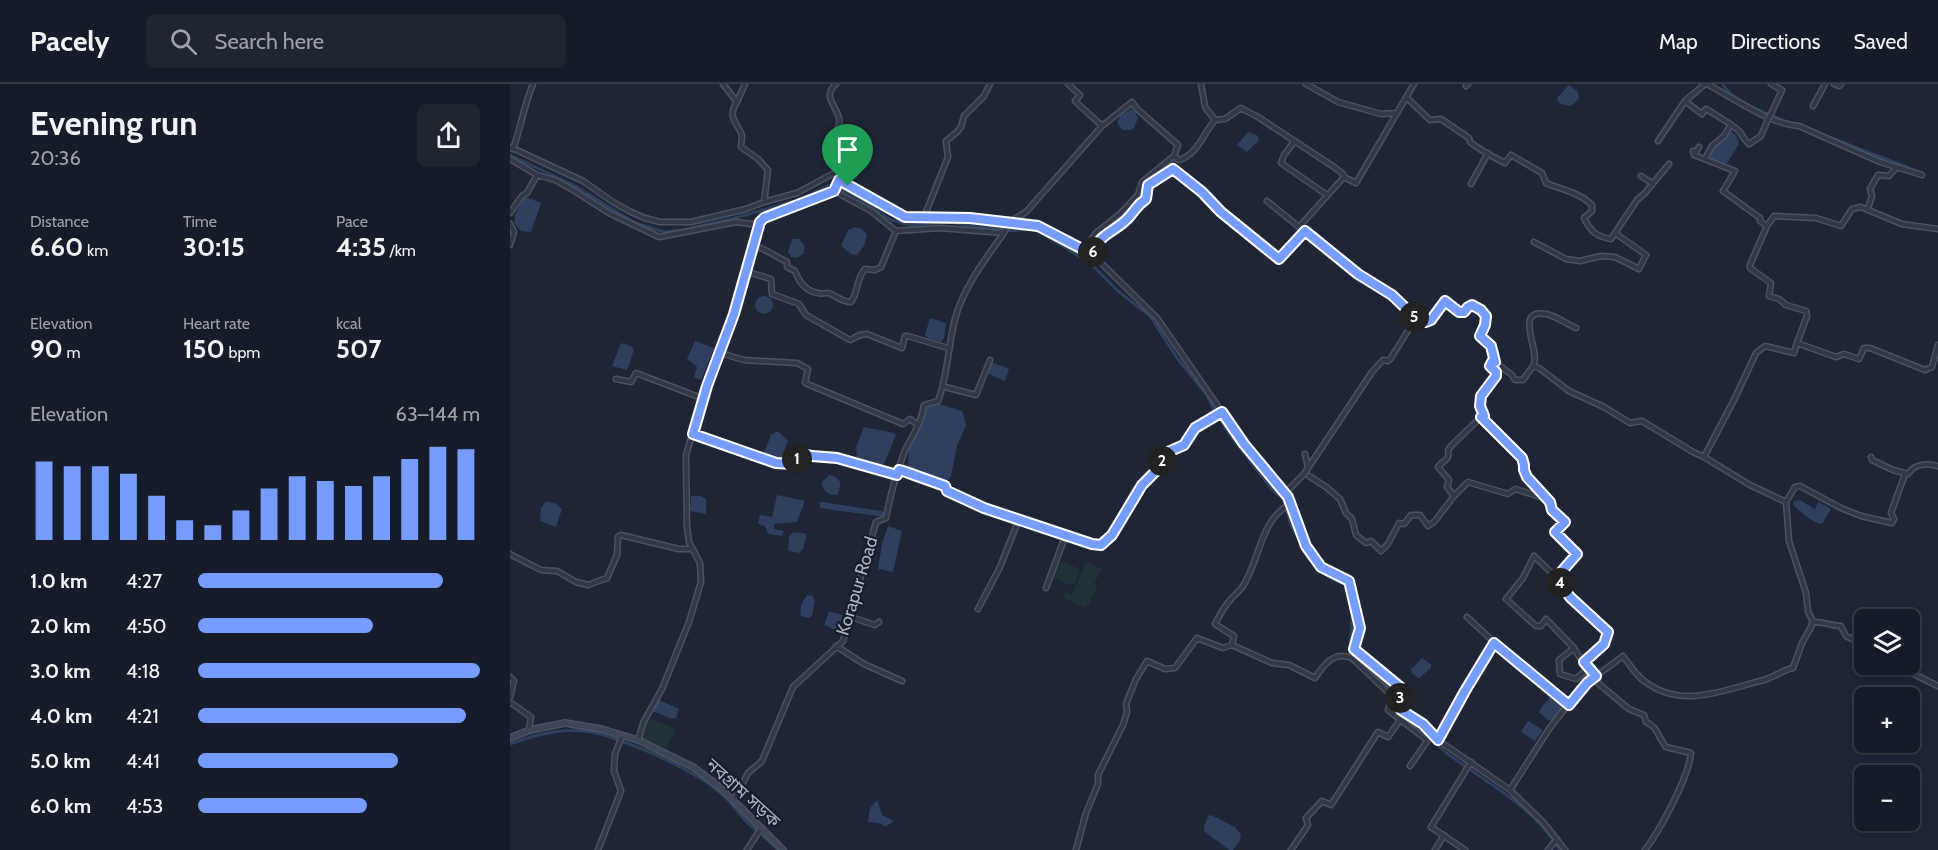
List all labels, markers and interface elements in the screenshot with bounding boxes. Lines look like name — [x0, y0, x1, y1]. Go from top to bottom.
search box — [146, 14, 566, 68]
text: Pacely — [30, 24, 110, 58]
icon: search — [167, 25, 200, 58]
text: Search here — [215, 28, 324, 55]
text: Map — [1659, 29, 1698, 54]
text: Directions — [1731, 29, 1820, 54]
text: Saved — [1853, 29, 1908, 54]
text: Evening run — [30, 103, 197, 143]
button: share — [417, 104, 480, 167]
pin — [822, 124, 873, 186]
icon: arrive — [831, 133, 864, 166]
text: 20:36 — [30, 146, 81, 170]
text: Distance — [30, 212, 89, 231]
text: Time — [183, 212, 217, 231]
text: Pace — [336, 212, 368, 231]
text: 6.60 — [30, 231, 83, 263]
text: 30:15 — [183, 231, 245, 263]
text: 4:35 — [336, 231, 386, 263]
pin: 6 — [1078, 237, 1108, 267]
text: km — [83, 241, 108, 260]
text: /km — [386, 241, 416, 260]
text: 6 — [1089, 242, 1098, 261]
pin: 5 — [1399, 302, 1429, 332]
text: 5 — [1410, 307, 1418, 326]
text: Elevation — [30, 314, 93, 333]
text: Heart rate — [183, 314, 250, 333]
text: kcal — [336, 314, 362, 333]
text: 90 — [30, 333, 63, 365]
text: 150 — [183, 333, 225, 365]
text: 507 — [336, 333, 382, 365]
text: m — [63, 343, 81, 362]
text: bpm — [225, 343, 260, 362]
text: Elevation — [30, 402, 108, 426]
text: 63–144 m — [396, 402, 480, 426]
pin: 1 — [782, 444, 812, 474]
pin: 2 — [1147, 446, 1177, 476]
text: 1 — [794, 449, 800, 468]
text: 2 — [1158, 451, 1166, 470]
street label: Korapur Road — [832, 534, 882, 638]
pin: 4 — [1545, 568, 1575, 598]
text: 1.0 km — [30, 569, 87, 593]
text: 4:27 — [126, 569, 162, 593]
text: 4 — [1555, 573, 1565, 592]
map controls — [1854, 609, 1920, 831]
button: layers — [1854, 609, 1920, 675]
text: 2.0 km — [30, 614, 91, 638]
text: 4:50 — [126, 614, 167, 638]
text: 3.0 km — [30, 659, 91, 683]
text: 4:18 — [126, 659, 160, 683]
pin: 3 — [1385, 683, 1415, 713]
button: + — [1854, 687, 1920, 753]
text: 3 — [1396, 688, 1404, 707]
text: 4.0 km — [30, 704, 92, 728]
text: 4:21 — [126, 704, 159, 728]
text: 5.0 km — [30, 749, 91, 773]
text: 4:41 — [126, 749, 160, 773]
street label: নবগ্রাম সড়ক — [701, 753, 785, 832]
button: − — [1854, 765, 1920, 831]
text: 6.0 km — [30, 794, 91, 818]
text: 4:53 — [126, 794, 163, 818]

